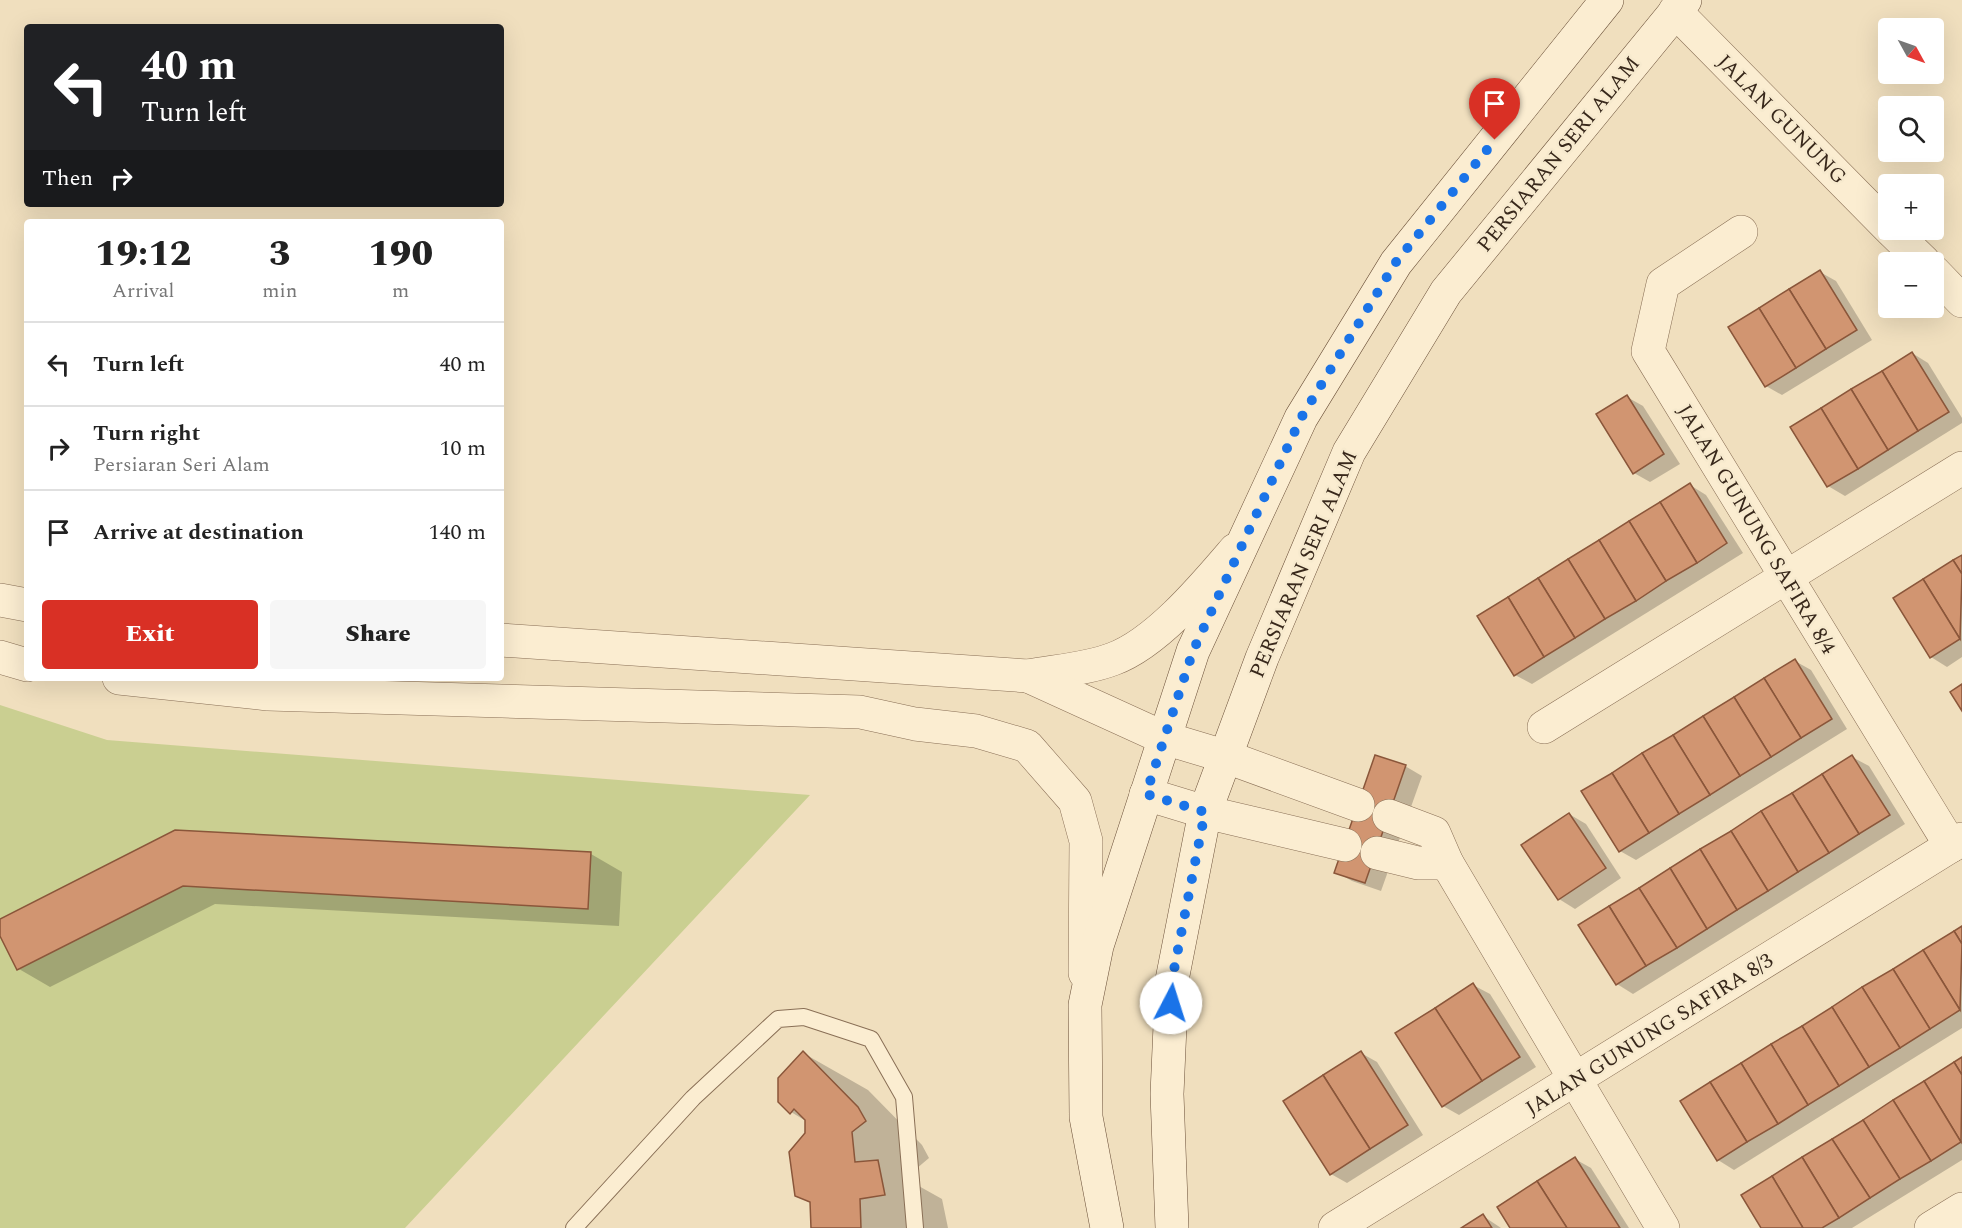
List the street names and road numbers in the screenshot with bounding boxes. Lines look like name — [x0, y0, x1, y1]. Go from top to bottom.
street label: JALAN GUNUNG — [1709, 47, 1854, 192]
street label: PERSIARAN SERI ALAM — [1469, 50, 1648, 260]
street label: JALAN GUNUNG SAFIRA 8/4 — [1669, 398, 1844, 661]
street label: PERSIARAN SERI ALAM — [1241, 446, 1366, 683]
street label: JALAN GUNUNG SAFIRA 8/3 — [1519, 945, 1780, 1124]

